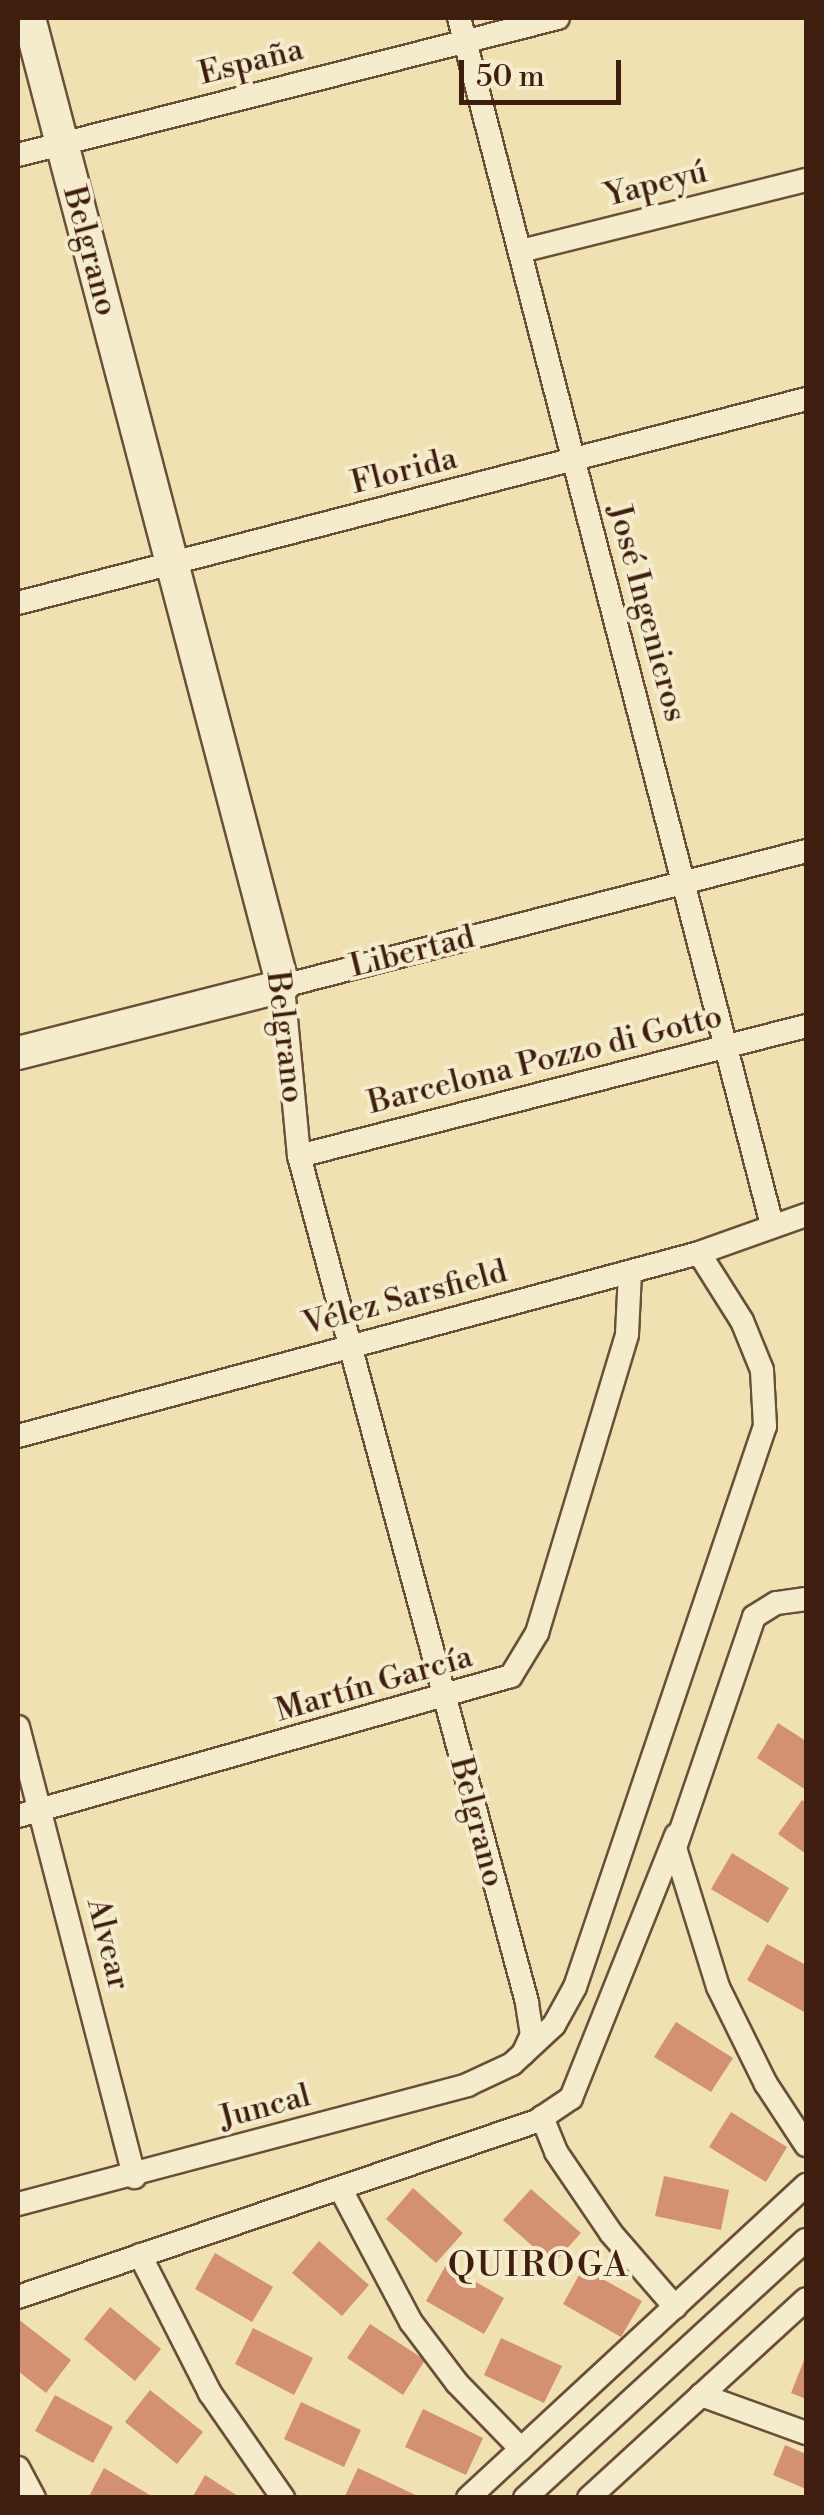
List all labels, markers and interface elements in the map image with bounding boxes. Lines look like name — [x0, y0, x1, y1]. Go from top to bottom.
street label: España — [195, 31, 307, 93]
scale bar — [464, 40, 626, 102]
text: 50 m — [476, 58, 545, 96]
street label: Yapeyú — [601, 153, 711, 215]
street label: Belgrano — [54, 182, 126, 320]
street label: Florida — [347, 439, 461, 503]
street label: José Ingenieros — [600, 500, 694, 726]
street label: Libertad — [346, 918, 478, 986]
street label: Belgrano — [258, 969, 312, 1105]
street label: Barcelona Pozzo di Gotto — [364, 997, 726, 1123]
street label: Vélez Sarsfield — [299, 1252, 511, 1344]
street label: Martín García — [271, 1638, 477, 1730]
street label: Belgrano — [441, 1753, 513, 1891]
street label: Alvear — [78, 1894, 138, 1994]
street label: Juncal — [215, 2076, 315, 2138]
district label: QUIROGA — [448, 2245, 630, 2287]

